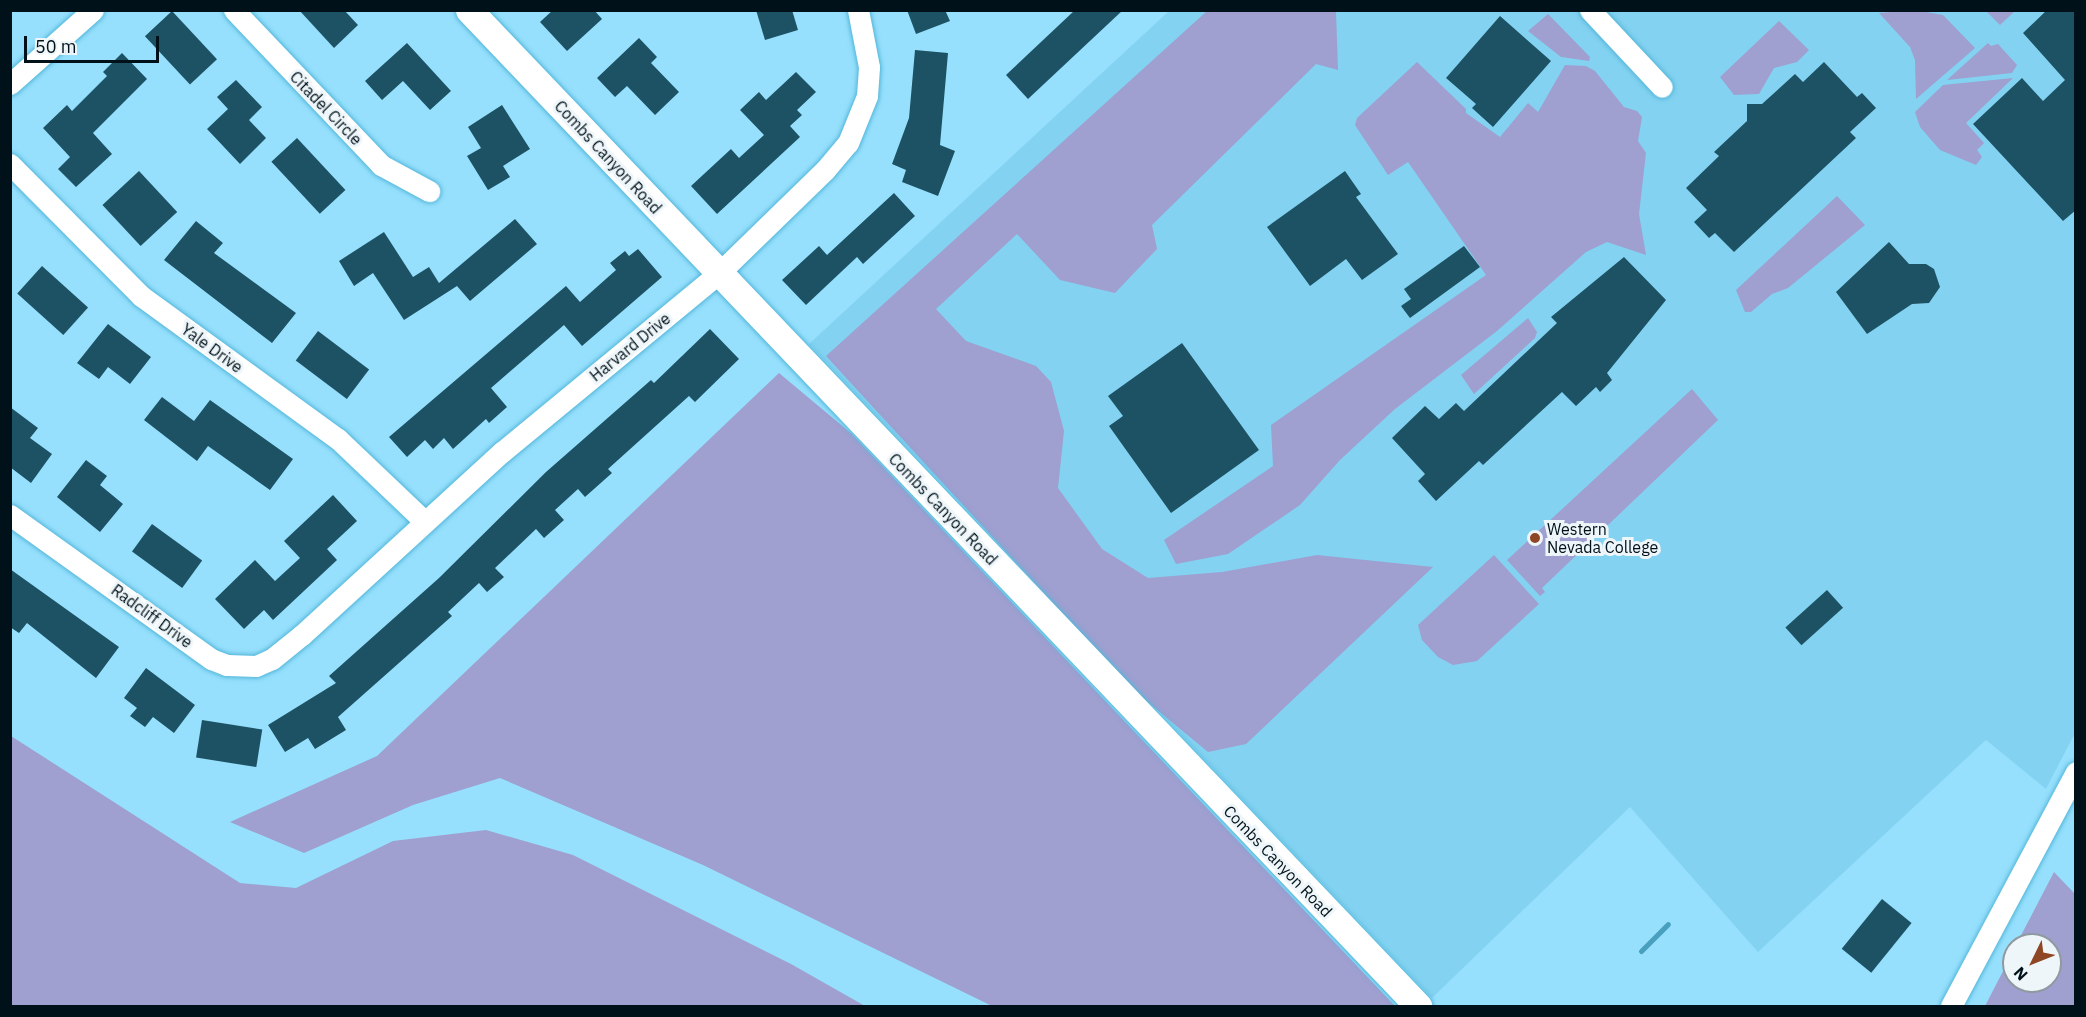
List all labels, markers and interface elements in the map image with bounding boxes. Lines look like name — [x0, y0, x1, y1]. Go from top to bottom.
scale bar — [27, 24, 162, 62]
text: 50 m — [35, 35, 77, 58]
street label: Citadel Circle — [286, 67, 366, 149]
street label: Combs Canyon Road — [551, 96, 665, 218]
street label: Harvard Drive — [586, 309, 674, 385]
street label: Yale Drive — [178, 319, 246, 377]
street label: Combs Canyon Road — [885, 449, 1001, 569]
place label: Western Nevada College — [1547, 519, 1658, 557]
marker: Western Nevada College — [1528, 531, 1542, 545]
street label: Radcliff Drive — [108, 580, 196, 652]
street label: Combs Canyon Road — [1220, 801, 1336, 921]
north arrow — [2002, 933, 2062, 993]
text: N — [2009, 963, 2032, 985]

